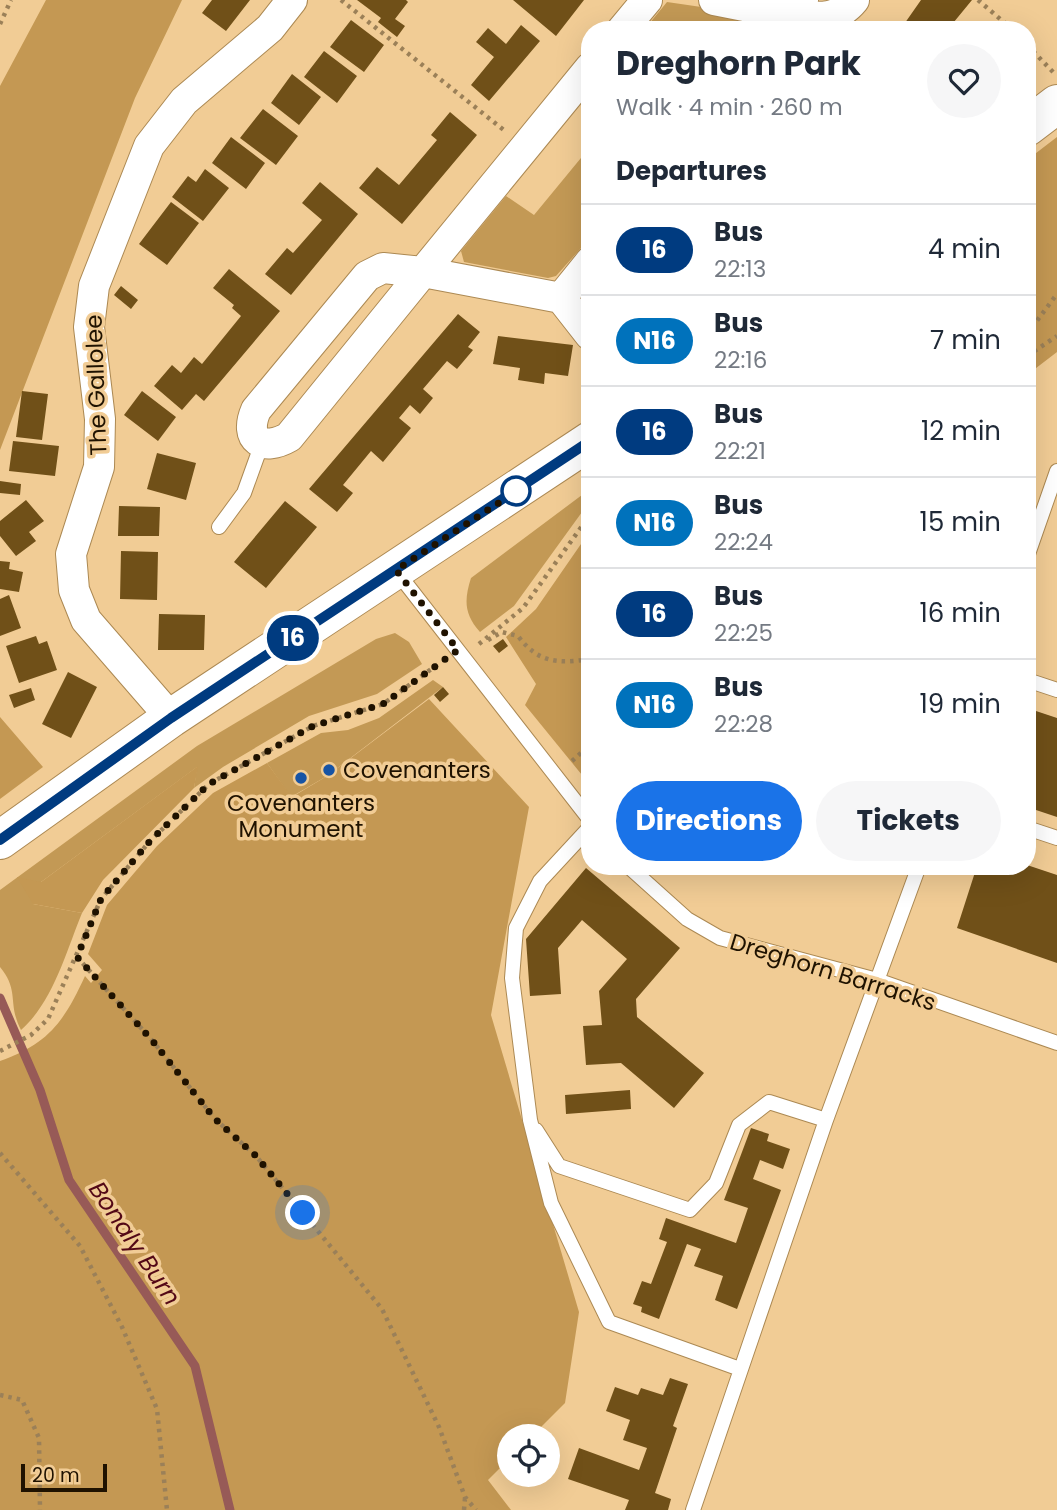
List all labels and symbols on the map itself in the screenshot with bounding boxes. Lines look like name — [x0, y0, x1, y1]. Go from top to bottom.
street label: The Gallolee — [78, 314, 114, 456]
unlabelled marker — [501, 476, 531, 506]
line badge: 16 — [262, 615, 324, 661]
place label: Covenanters — [343, 754, 491, 786]
marker: Covenanters — [321, 762, 337, 778]
marker: Covenanters Monument — [293, 770, 309, 786]
place label: Covenanters Monument — [227, 787, 375, 845]
street label: Dreghorn Barracks — [726, 925, 940, 1019]
water label: Bonaly Burn — [81, 1175, 189, 1311]
your location — [285, 1195, 320, 1230]
scale bar — [21, 1461, 107, 1493]

